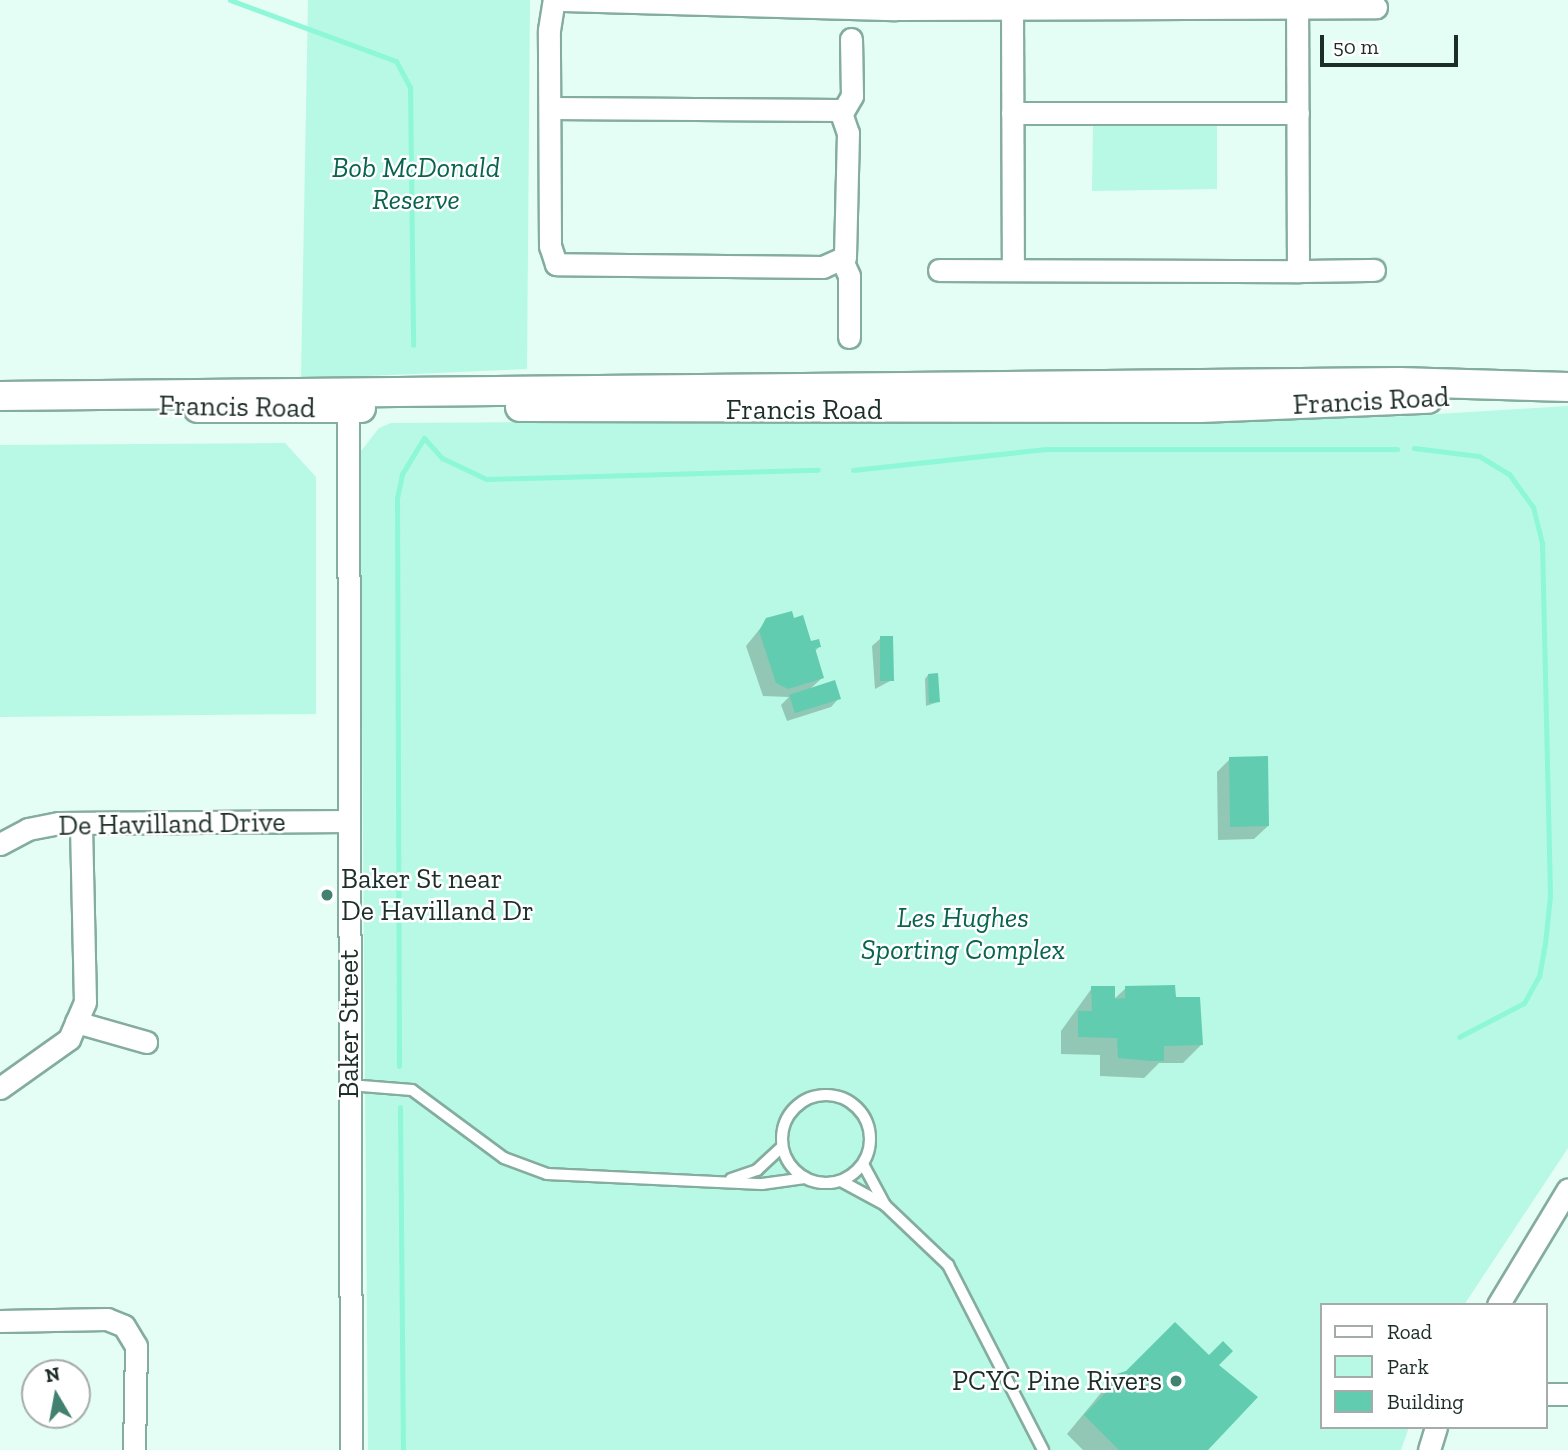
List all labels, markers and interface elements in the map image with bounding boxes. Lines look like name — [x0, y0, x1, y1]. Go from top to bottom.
scale bar — [1323, 21, 1461, 65]
text: 50 m — [1333, 34, 1379, 59]
park label: Bob McDonald Reserve — [332, 151, 500, 217]
street label: Francis Road — [1292, 380, 1450, 422]
street label: Francis Road — [158, 389, 316, 425]
street label: Francis Road — [726, 393, 882, 427]
street label: De Havilland Drive — [58, 805, 286, 843]
place label: Baker St near De Havilland Dr — [341, 862, 534, 928]
marker: Baker St near De Havilland Dr — [319, 887, 335, 903]
park label: Les Hughes Sporting Complex — [861, 901, 1065, 967]
street label: Baker Street — [332, 949, 366, 1099]
legend — [1320, 1303, 1547, 1429]
text: Road — [1387, 1319, 1432, 1344]
text: Park — [1387, 1354, 1429, 1379]
north arrow — [21, 1359, 91, 1429]
text: N — [43, 1362, 62, 1387]
place label: PCYC Pine Rivers — [952, 1364, 1162, 1398]
marker: PCYC Pine Rivers — [1168, 1373, 1184, 1389]
text: Building — [1387, 1389, 1464, 1414]

